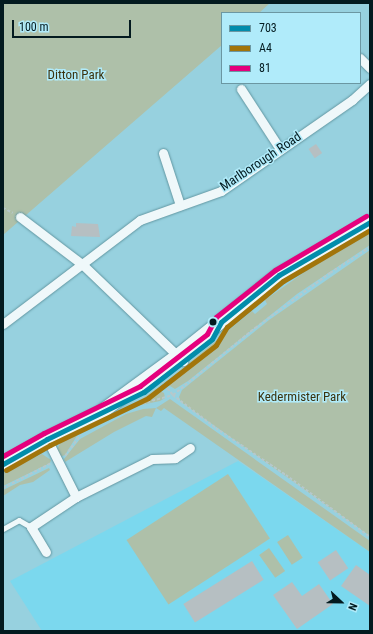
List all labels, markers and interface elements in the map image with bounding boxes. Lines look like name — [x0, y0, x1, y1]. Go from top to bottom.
scale bar — [14, 12, 133, 38]
legend — [221, 12, 361, 84]
text: 100 m — [19, 20, 49, 34]
text: 703 — [259, 21, 277, 35]
text: A4 — [259, 41, 272, 55]
text: 81 — [259, 61, 271, 75]
park label: Ditton Park — [48, 67, 104, 83]
street label: Marlborough Road — [218, 129, 304, 195]
unlabelled marker — [208, 317, 218, 327]
park label: Kedermister Park — [258, 389, 346, 405]
north arrow — [321, 582, 361, 622]
text: N — [345, 601, 360, 612]

